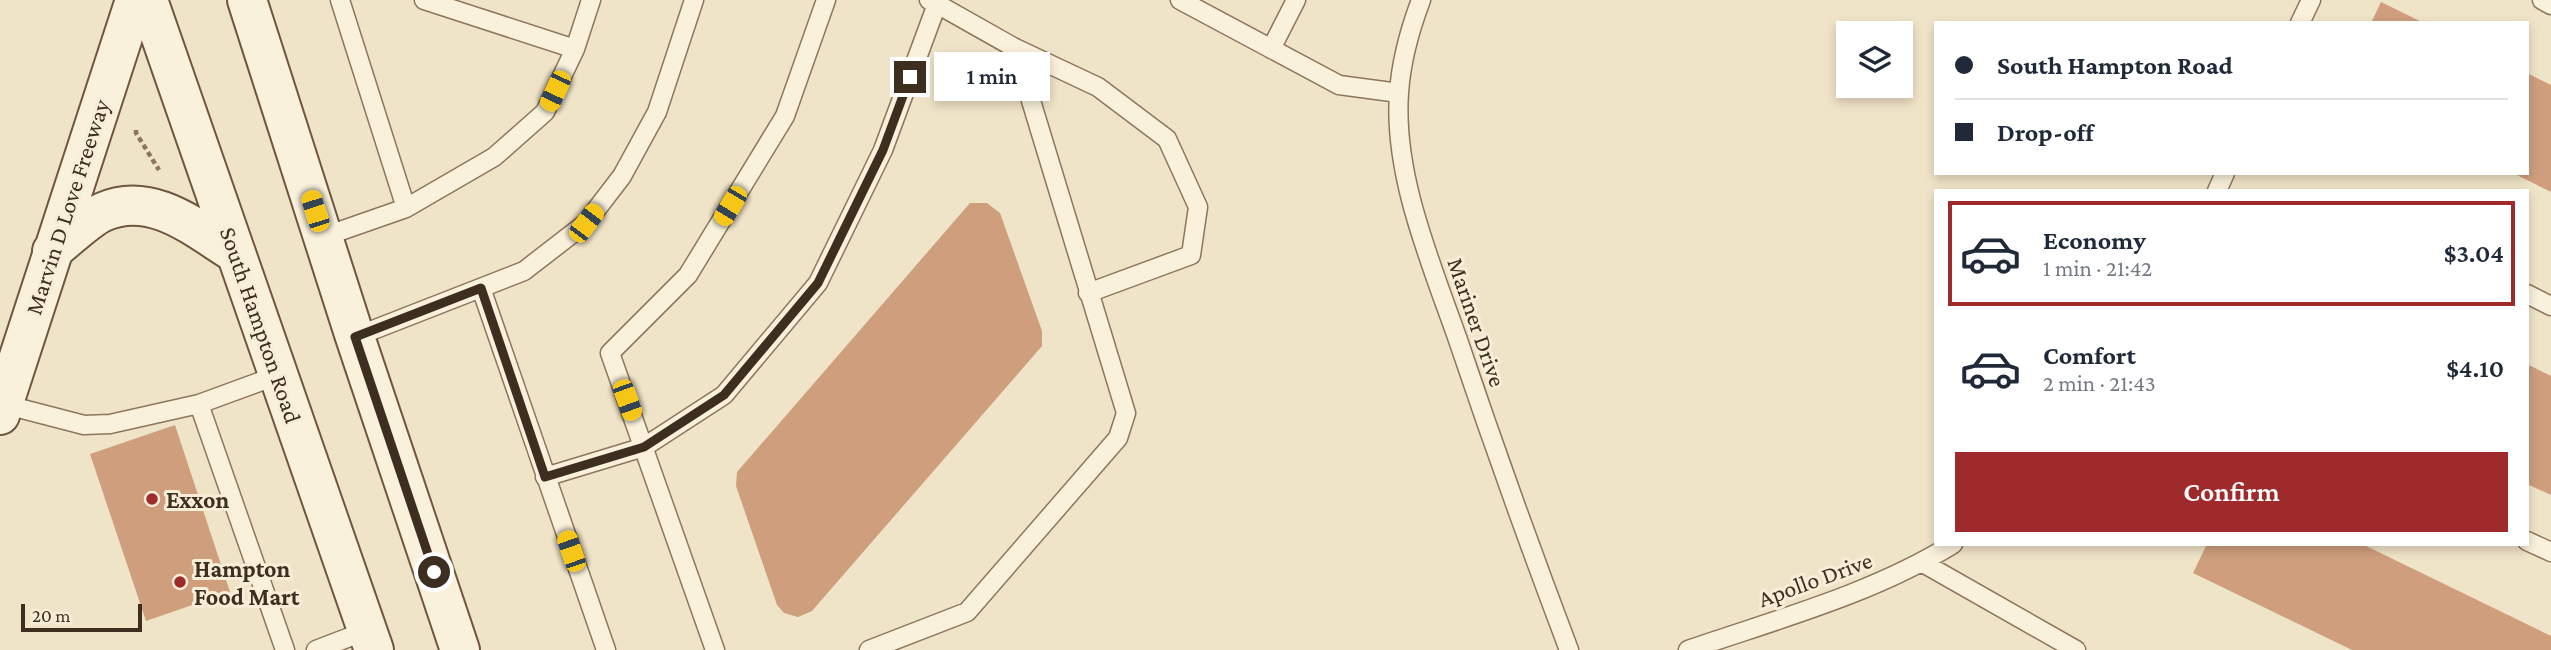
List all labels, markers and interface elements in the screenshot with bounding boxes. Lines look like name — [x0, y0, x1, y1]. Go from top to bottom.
map controls — [1836, 21, 1913, 98]
button: layers — [1836, 21, 1913, 98]
text: South Hampton Road — [1997, 51, 2233, 80]
callout: 1 min — [934, 52, 1050, 102]
route end — [894, 61, 926, 93]
text: 1 min — [966, 63, 1018, 89]
car — [537, 68, 574, 114]
street label: Marvin D Love Freeway — [19, 95, 115, 318]
text: Drop-off — [1997, 118, 2094, 147]
car — [711, 183, 750, 229]
car — [299, 188, 332, 234]
car — [565, 200, 608, 246]
icon: car — [1959, 222, 2022, 285]
street label: South Hampton Road — [215, 223, 307, 427]
text: Economy — [2043, 226, 2146, 255]
text: $3.04 — [2444, 239, 2504, 268]
street label: Mariner Drive — [1442, 254, 1512, 390]
text: 1 min · 21:42 — [2043, 255, 2152, 281]
icon: car — [1959, 337, 2022, 400]
text: Comfort — [2043, 341, 2136, 370]
text: $4.10 — [2446, 354, 2504, 383]
text: 2 min · 21:43 — [2043, 370, 2156, 396]
car — [610, 377, 645, 423]
button: Confirm — [1955, 452, 2508, 532]
place label: Exxon — [166, 486, 229, 513]
marker: Exxon — [144, 491, 160, 507]
car — [555, 528, 588, 574]
street label: Apollo Drive — [1754, 546, 1876, 612]
place label: Hampton Food Mart — [194, 555, 300, 610]
route start — [418, 556, 450, 588]
marker: Hampton Food Mart — [172, 574, 188, 590]
scale bar — [21, 601, 142, 633]
text: 20 m — [32, 605, 71, 626]

